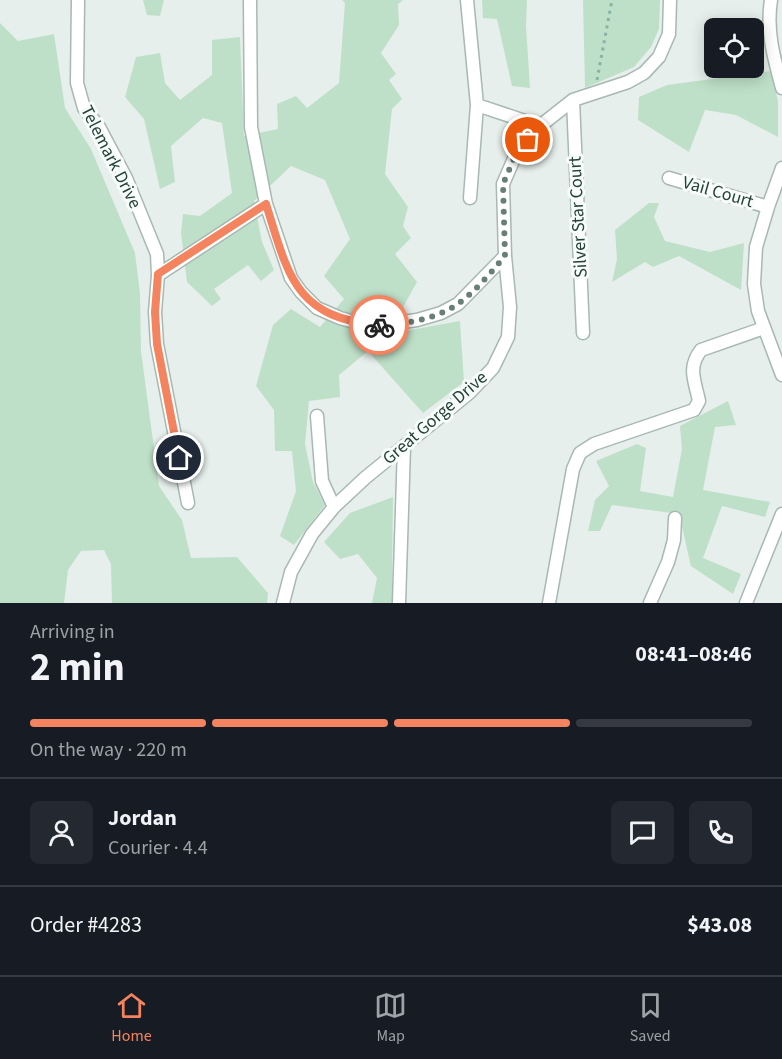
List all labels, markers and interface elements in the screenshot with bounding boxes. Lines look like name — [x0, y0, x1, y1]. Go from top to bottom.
map controls — [704, 18, 764, 78]
button: locate — [704, 18, 764, 78]
street label: Telemark Drive — [74, 101, 148, 213]
pin — [502, 114, 553, 165]
icon: bag — [511, 123, 544, 156]
street label: Silver Star Court — [562, 156, 594, 278]
street label: Vail Court — [680, 170, 756, 214]
courier — [349, 295, 409, 355]
icon: bike — [363, 309, 396, 342]
street label: Great Gorge Drive — [377, 365, 493, 471]
pin — [153, 432, 204, 483]
icon: home — [162, 441, 195, 474]
text: Arriving in — [30, 618, 115, 646]
text: 08:41–08:46 — [635, 638, 752, 670]
text: 2 min — [30, 640, 125, 696]
text: On the way · 220 m — [30, 736, 187, 764]
button: person — [30, 801, 93, 864]
button: chat — [611, 801, 674, 864]
button: phone — [689, 801, 752, 864]
text: Jordan — [108, 802, 177, 834]
text: Courier · 4.4 — [108, 834, 208, 862]
text: Order #4283 — [30, 909, 142, 941]
text: $43.08 — [687, 909, 752, 941]
tab: Home — [111, 989, 152, 1047]
tab: Map — [374, 989, 407, 1047]
tab: Saved — [630, 989, 671, 1047]

